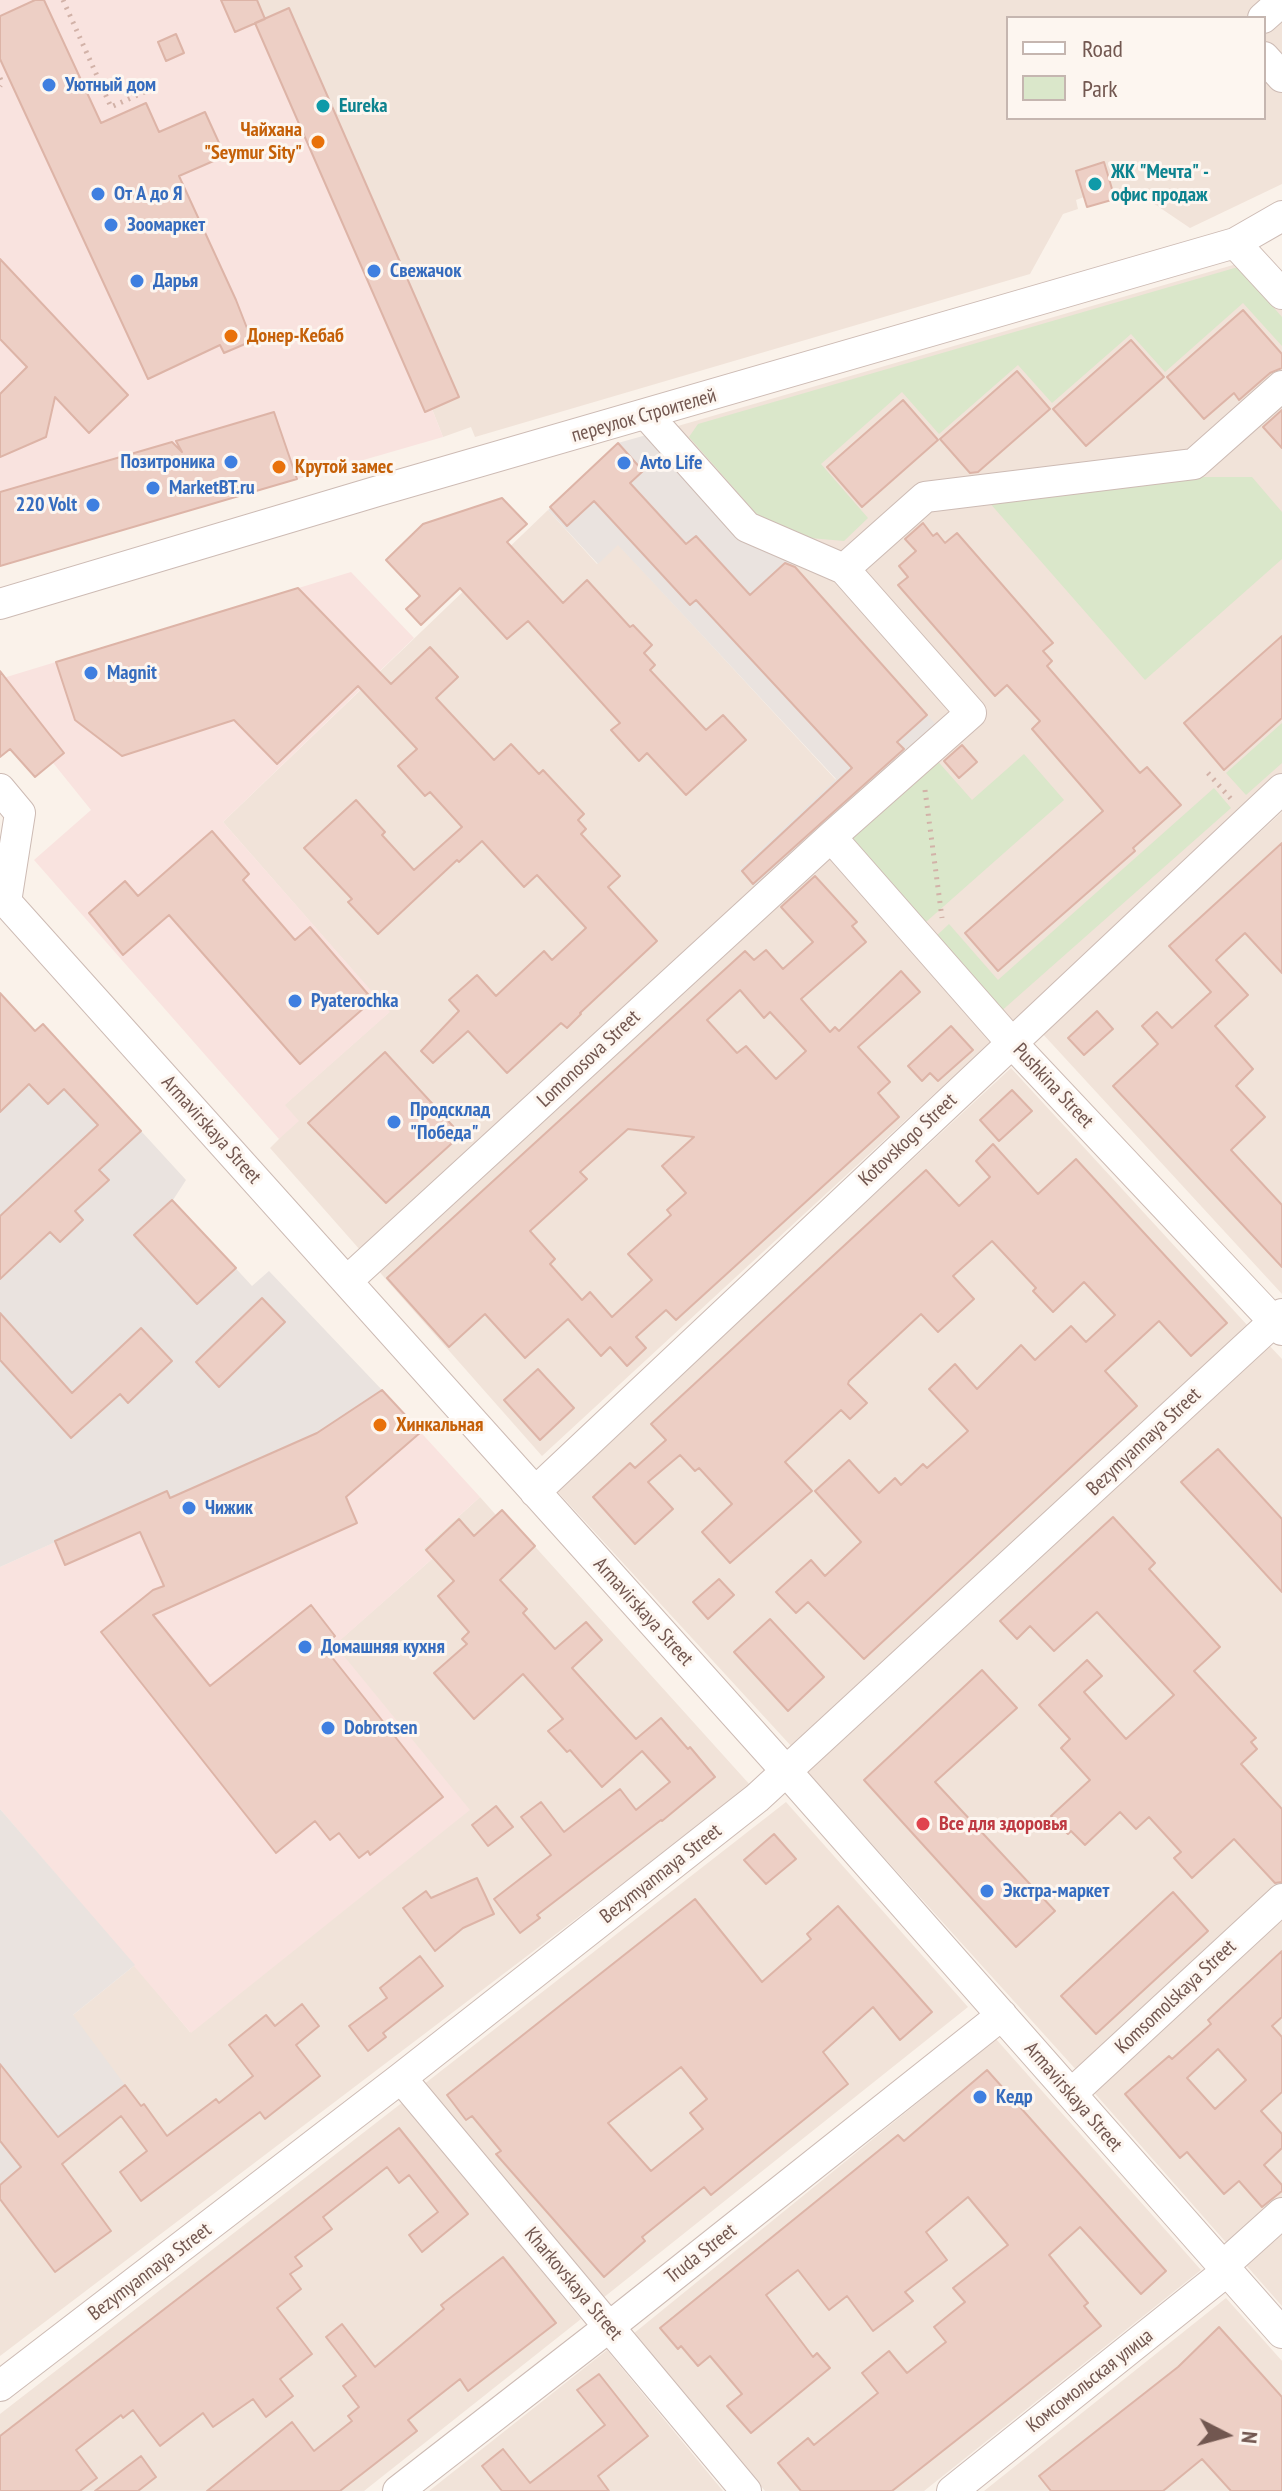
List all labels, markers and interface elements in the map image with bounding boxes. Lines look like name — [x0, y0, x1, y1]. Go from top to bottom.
legend — [1006, 16, 1266, 120]
text: Road — [1082, 33, 1123, 64]
place label: Уютный дом — [65, 73, 156, 97]
text: Park — [1082, 73, 1118, 104]
marker: Уютный дом — [40, 76, 58, 94]
place label: Eureka — [339, 94, 387, 118]
marker: Eureka — [314, 97, 332, 115]
place label: Чайхана "Seymur Sity" — [204, 118, 302, 165]
marker: Чайхана "Seymur Sity" — [309, 133, 327, 151]
place label: ЖК "Мечта" - офис продаж — [1111, 160, 1209, 207]
marker: ЖК "Мечта" - офис продаж — [1086, 175, 1104, 193]
place label: От А до Я — [114, 182, 183, 206]
marker: От А до Я — [89, 185, 107, 203]
place label: Зоомаркет — [127, 213, 205, 237]
marker: Зоомаркет — [102, 216, 120, 234]
place label: Свежачок — [390, 259, 461, 283]
marker: Свежачок — [365, 262, 383, 280]
place label: Дарья — [153, 269, 198, 293]
marker: Дарья — [128, 272, 146, 290]
place label: Донер-Кебаб — [247, 324, 344, 348]
marker: Донер-Кебаб — [222, 327, 240, 345]
street label: переулок Строителей — [569, 384, 719, 448]
place label: Позитроника — [120, 450, 215, 474]
place label: Avto Life — [640, 451, 702, 475]
marker: Позитроника — [222, 453, 240, 471]
marker: Avto Life — [615, 454, 633, 472]
place label: Крутой замес — [295, 455, 393, 479]
marker: Крутой замес — [270, 458, 288, 476]
place label: MarketBT.ru — [169, 476, 255, 500]
marker: MarketBT.ru — [144, 479, 162, 497]
place label: 220 Volt — [16, 493, 77, 517]
marker: 220 Volt — [84, 496, 102, 514]
place label: Magnit — [107, 661, 157, 685]
marker: Magnit — [82, 664, 100, 682]
place label: Pyaterochka — [311, 989, 398, 1013]
marker: Pyaterochka — [286, 992, 304, 1010]
street label: Lomonosova Street — [533, 1005, 645, 1113]
street label: Pushkina Street — [1008, 1039, 1098, 1133]
street label: Armavirskaya Street — [156, 1071, 266, 1189]
street label: Kotovskogo Street — [854, 1089, 962, 1191]
place label: Продсклад "Победа" — [410, 1098, 490, 1145]
marker: Продсклад "Победа" — [385, 1113, 403, 1131]
street label: Bezymyannaya Street — [1082, 1383, 1206, 1501]
place label: Хинкальная — [396, 1413, 483, 1437]
marker: Хинкальная — [371, 1416, 389, 1434]
place label: Чижик — [205, 1496, 253, 1520]
marker: Чижик — [180, 1499, 198, 1517]
street label: Armavirskaya Street — [588, 1553, 698, 1671]
place label: Домашняя кухня — [321, 1635, 445, 1659]
marker: Домашняя кухня — [296, 1638, 314, 1656]
place label: Dobrotsen — [344, 1716, 418, 1740]
marker: Dobrotsen — [319, 1719, 337, 1737]
place label: Все для здоровья — [939, 1812, 1068, 1836]
marker: Все для здоровья — [914, 1815, 932, 1833]
street label: Bezymyannaya Street — [596, 1819, 726, 1929]
place label: Экстра-маркет — [1003, 1879, 1109, 1903]
marker: Экстра-маркет — [978, 1882, 996, 1900]
street label: Komsomolskaya Street — [1111, 1935, 1241, 2059]
street label: Armavirskaya Street — [1019, 2037, 1127, 2157]
place label: Кедр — [996, 2085, 1033, 2109]
marker: Кедр — [971, 2088, 989, 2106]
street label: Bezymyannaya Street — [84, 2218, 216, 2326]
street label: Truda Street — [661, 2219, 741, 2289]
street label: Kharkovskaya Street — [519, 2223, 627, 2345]
street label: Комсомольская улица — [1022, 2324, 1158, 2438]
north arrow — [1186, 2395, 1266, 2475]
text: N — [1235, 2430, 1264, 2445]

